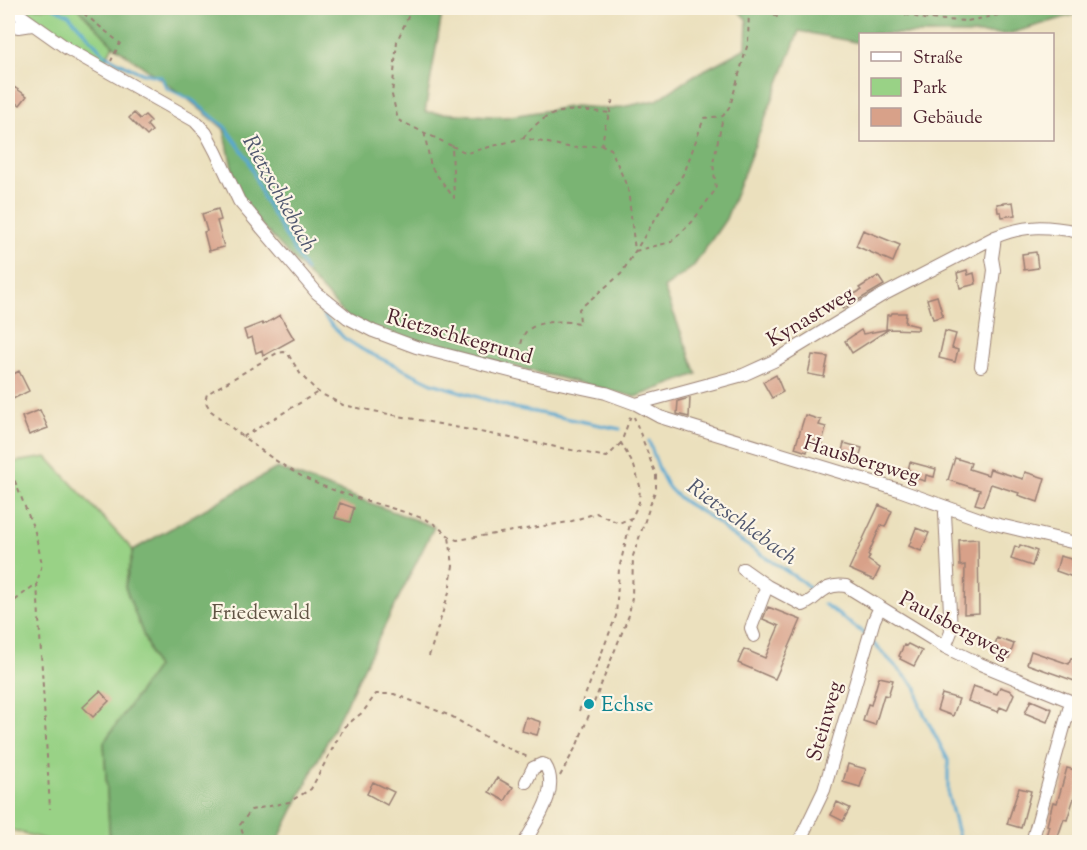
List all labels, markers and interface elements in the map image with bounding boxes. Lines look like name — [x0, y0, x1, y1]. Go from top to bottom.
legend — [859, 33, 1054, 141]
text: Straße — [913, 46, 963, 72]
text: Park — [913, 76, 948, 102]
text: Gebäude — [913, 106, 983, 132]
water label: Rietzschkebach — [233, 130, 324, 259]
street label: Kynastweg — [762, 280, 860, 356]
street label: Rietzschkegrund — [383, 303, 536, 373]
street label: Hausbergweg — [799, 429, 924, 493]
water label: Rietzschkebach — [679, 472, 803, 575]
street label: Paulsbergweg — [893, 585, 1015, 669]
park label: Friedewald — [212, 599, 311, 629]
street label: Steinweg — [800, 678, 852, 765]
place label: Echse — [601, 691, 653, 721]
marker: Echse — [582, 697, 596, 711]

